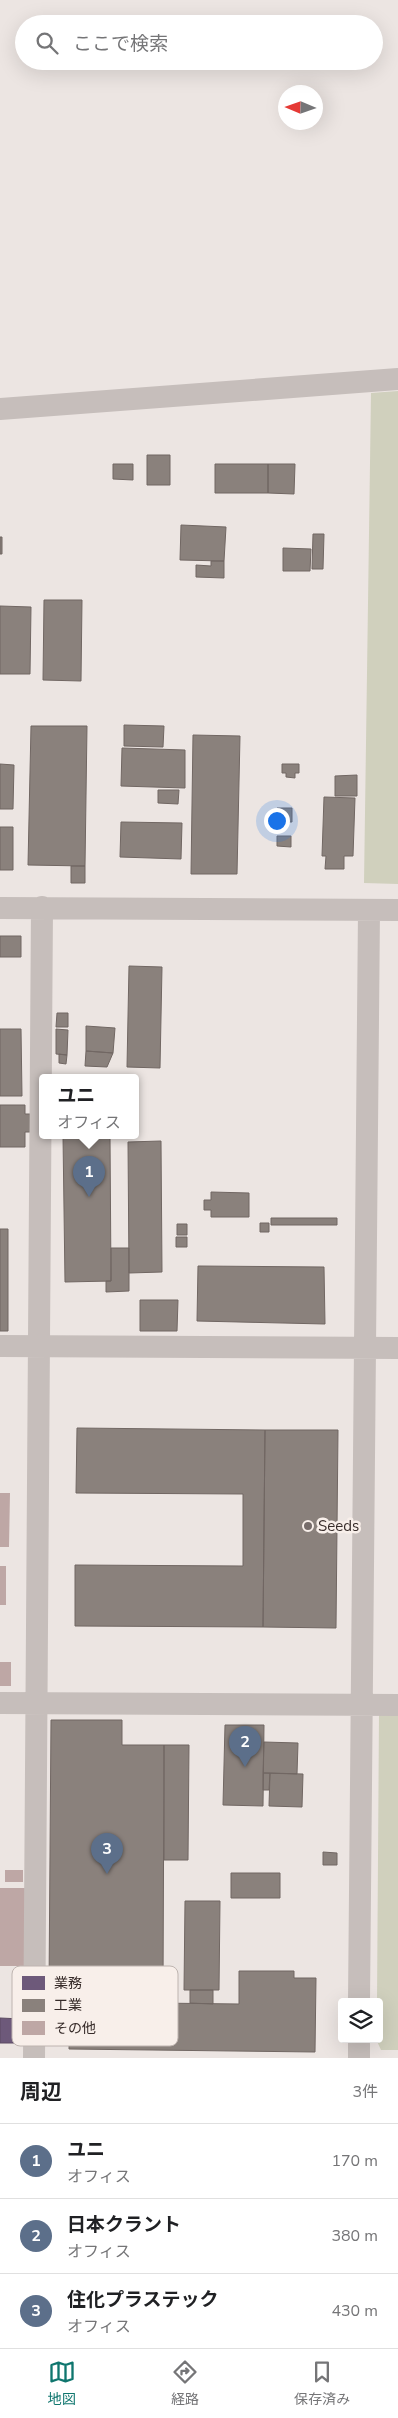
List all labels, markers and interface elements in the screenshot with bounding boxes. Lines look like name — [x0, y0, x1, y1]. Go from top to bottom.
search box — [15, 15, 383, 70]
icon: search — [33, 29, 61, 57]
text: ここで検索 — [73, 31, 168, 57]
north arrow — [278, 85, 323, 130]
your location — [264, 808, 290, 834]
popup — [39, 1074, 139, 1139]
text: ユニ — [57, 1083, 95, 1109]
text: オフィス — [57, 1112, 121, 1134]
pin: 1 — [73, 1156, 105, 1197]
place label: Seeds — [318, 1516, 359, 1536]
marker: Seeds — [302, 1520, 314, 1532]
pin: 2 — [229, 1726, 261, 1767]
pin: 3 — [91, 1833, 123, 1874]
legend — [12, 1966, 178, 2046]
text: 業務 — [54, 1974, 82, 1993]
text: 工業 — [54, 1996, 82, 2015]
map controls — [338, 1998, 383, 2043]
button: layers — [338, 1998, 383, 2043]
text: その他 — [54, 2019, 96, 2038]
text: 周辺 — [20, 2078, 62, 2106]
text: 3件 — [352, 2081, 378, 2103]
text: ユニ — [67, 2137, 105, 2163]
text: 1 — [31, 2150, 41, 2172]
text: 170 m — [331, 2150, 378, 2172]
text: オフィス — [67, 2166, 131, 2188]
text: 日本クラント — [67, 2212, 181, 2238]
text: 2 — [31, 2225, 41, 2247]
text: 380 m — [331, 2225, 378, 2247]
text: オフィス — [67, 2241, 131, 2263]
text: 住化プラステック — [67, 2287, 219, 2313]
text: 3 — [31, 2300, 41, 2322]
text: 430 m — [331, 2300, 378, 2322]
text: オフィス — [67, 2316, 131, 2338]
tab: 地図 — [48, 2358, 76, 2409]
tab: 経路 — [171, 2358, 199, 2409]
tab: 保存済み — [294, 2358, 350, 2409]

